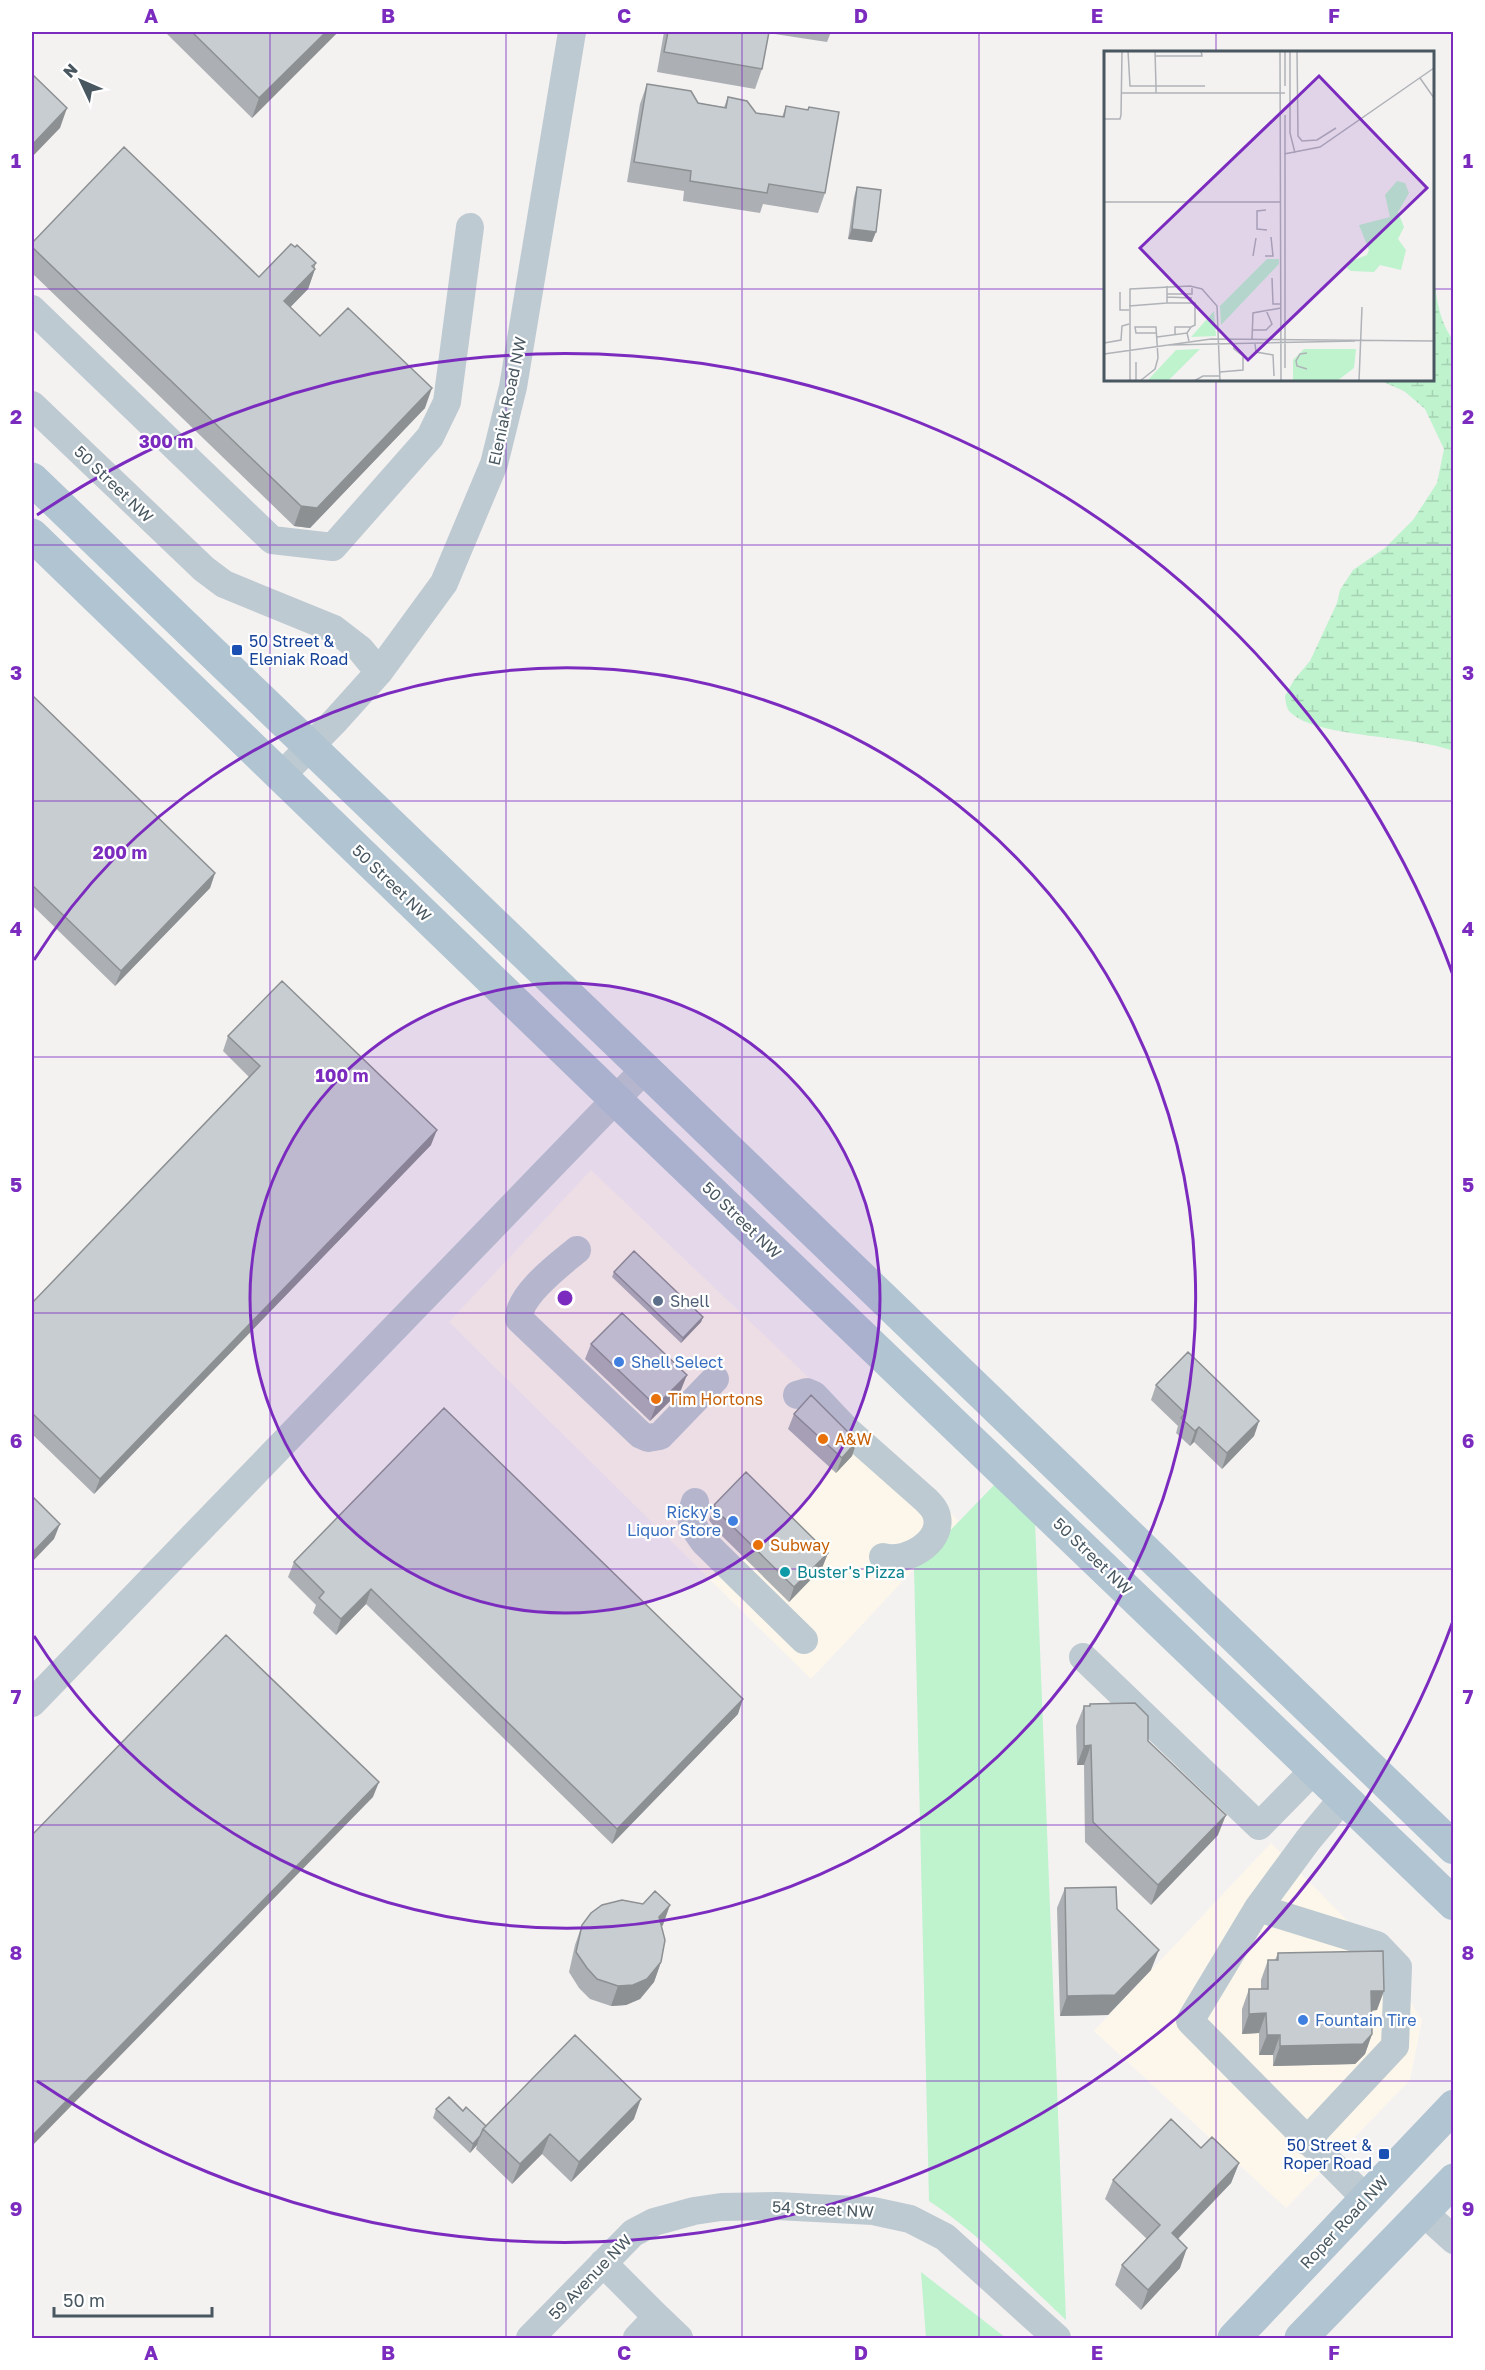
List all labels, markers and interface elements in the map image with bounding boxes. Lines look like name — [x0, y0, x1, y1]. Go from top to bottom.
text: A — [144, 3, 158, 27]
text: B — [381, 3, 395, 27]
text: C — [617, 3, 631, 27]
text: D — [854, 3, 868, 27]
text: E — [1091, 3, 1103, 27]
text: F — [1328, 3, 1340, 27]
north arrow — [51, 51, 111, 111]
inset map — [1104, 51, 1434, 381]
text: N — [59, 59, 82, 82]
text: 1 — [11, 148, 21, 172]
text: 1 — [1463, 148, 1473, 172]
street label: Eleniak Road NW — [484, 335, 530, 467]
text: 2 — [10, 404, 22, 428]
text: 2 — [1462, 404, 1474, 428]
text: 300 m — [139, 430, 193, 452]
street label: 50 Street NW — [70, 441, 158, 527]
place label: 50 Street & Eleniak Road — [249, 631, 348, 669]
marker: 50 Street & Eleniak Road — [230, 643, 244, 657]
text: 3 — [10, 660, 22, 684]
text: 3 — [1462, 660, 1474, 684]
street label: 50 Street NW — [348, 840, 436, 926]
text: 200 m — [93, 841, 147, 863]
text: 4 — [10, 916, 22, 940]
text: 4 — [1462, 916, 1474, 940]
text: 100 m — [316, 1064, 368, 1086]
text: 5 — [10, 1172, 22, 1196]
text: 5 — [1462, 1172, 1474, 1196]
street label: 50 Street NW — [698, 1177, 786, 1263]
centre of rings — [555, 1288, 575, 1308]
place label: Shell — [670, 1291, 710, 1311]
marker: Shell — [651, 1294, 665, 1308]
place label: Shell Select — [631, 1352, 723, 1372]
marker: Shell Select — [612, 1355, 626, 1369]
place label: Tim Hortons — [668, 1389, 763, 1409]
marker: Tim Hortons — [649, 1392, 663, 1406]
text: 6 — [10, 1428, 22, 1452]
text: 6 — [1462, 1428, 1474, 1452]
place label: A&W — [835, 1429, 872, 1449]
marker: A&W — [816, 1432, 830, 1446]
place label: Ricky's Liquor Store — [627, 1502, 721, 1540]
street label: 50 Street NW — [1049, 1513, 1137, 1599]
marker: Ricky's Liquor Store — [726, 1514, 740, 1528]
place label: Subway — [770, 1535, 830, 1555]
marker: Subway — [751, 1538, 765, 1552]
place label: Buster's Pizza — [797, 1562, 905, 1582]
marker: Buster's Pizza — [778, 1565, 792, 1579]
text: 7 — [11, 1684, 22, 1708]
text: 7 — [1463, 1684, 1474, 1708]
text: 8 — [10, 1940, 22, 1964]
text: 8 — [1462, 1940, 1474, 1964]
place label: Fountain Tire — [1315, 2010, 1416, 2030]
marker: Fountain Tire — [1296, 2013, 1310, 2027]
place label: 50 Street & Roper Road — [1283, 2135, 1372, 2173]
marker: 50 Street & Roper Road — [1377, 2147, 1391, 2161]
street label: Roper Road NW — [1296, 2171, 1392, 2273]
text: 9 — [10, 2196, 22, 2220]
street label: 54 Street NW — [772, 2196, 874, 2222]
text: 9 — [1462, 2196, 1474, 2220]
street label: 59 Avenue NW — [544, 2230, 636, 2324]
scale bar — [54, 2280, 212, 2318]
text: 50 m — [63, 2289, 105, 2311]
text: A — [144, 2340, 158, 2364]
text: B — [381, 2340, 395, 2364]
text: C — [617, 2340, 631, 2364]
text: D — [854, 2340, 868, 2364]
text: E — [1091, 2340, 1103, 2364]
text: F — [1328, 2340, 1340, 2364]

